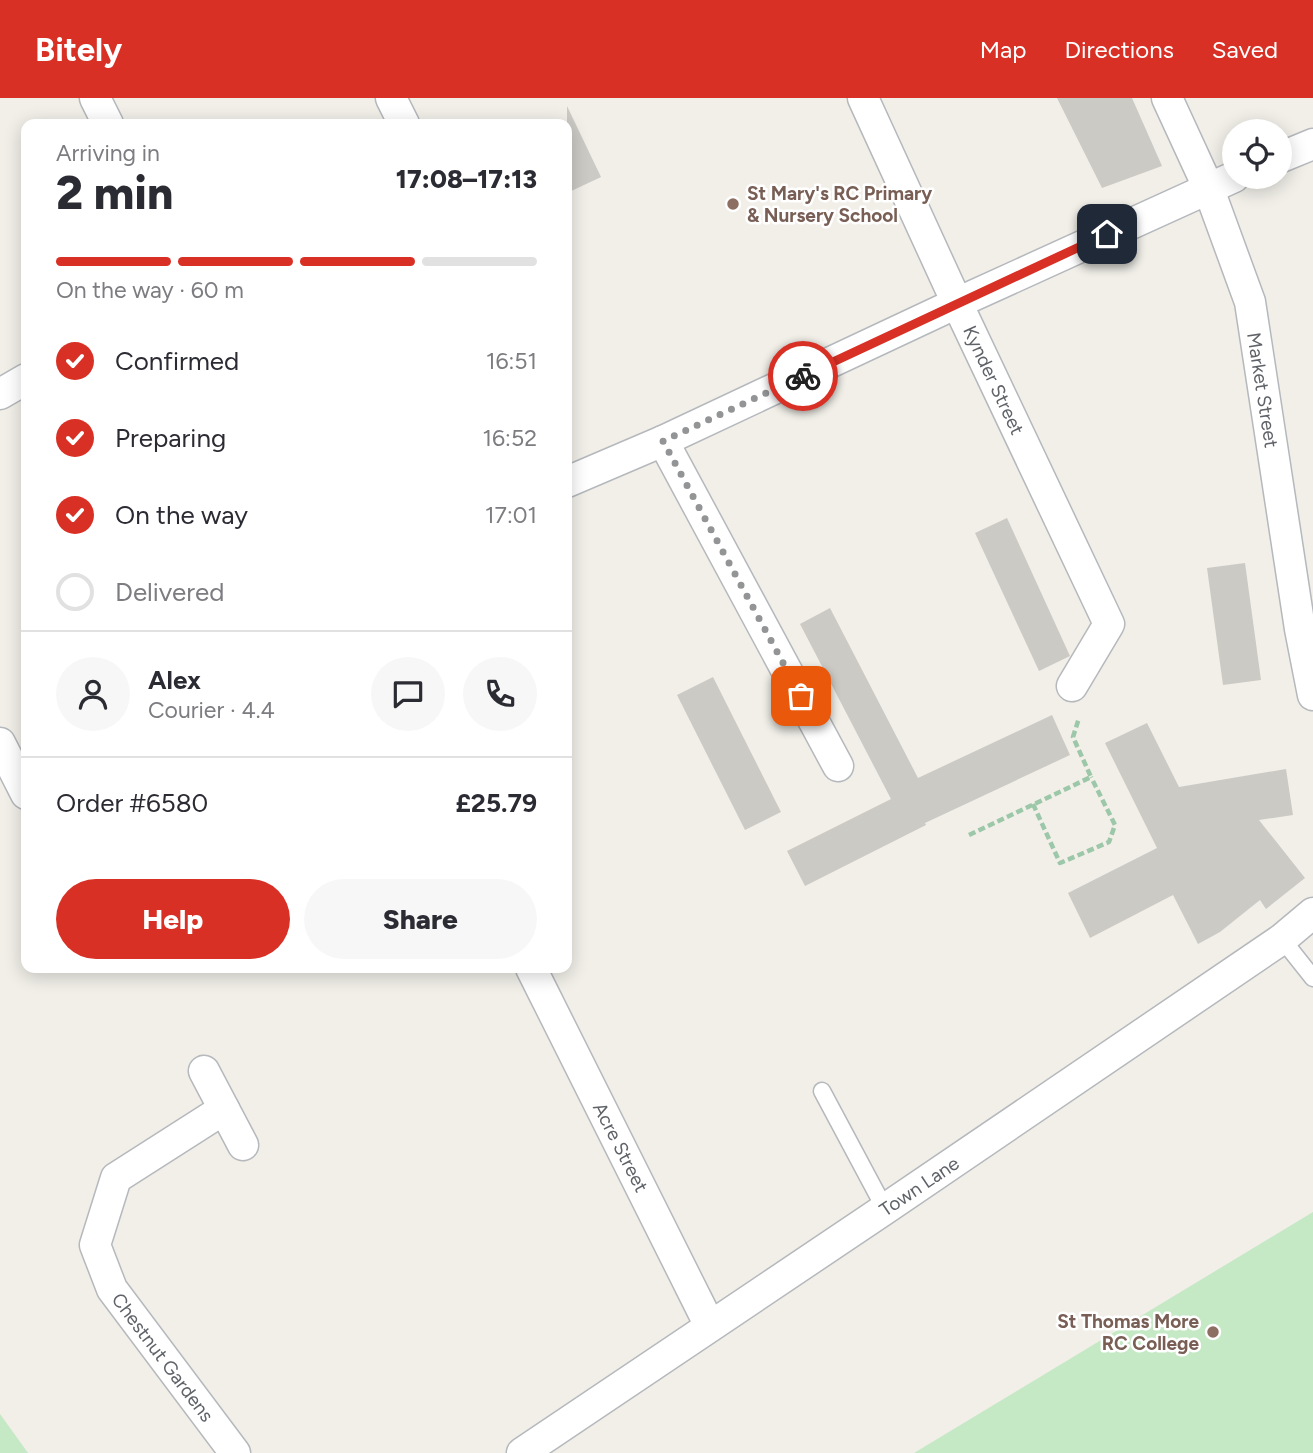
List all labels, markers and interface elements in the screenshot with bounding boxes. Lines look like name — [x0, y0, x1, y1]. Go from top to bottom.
text: Bitely — [35, 30, 122, 69]
text: Map — [980, 35, 1026, 64]
text: Directions — [1064, 35, 1174, 64]
text: Saved — [1212, 35, 1278, 64]
map controls — [1222, 119, 1292, 189]
button: locate — [1222, 119, 1292, 189]
text: Arriving in — [56, 139, 160, 167]
text: 17:08–17:13 — [396, 163, 537, 195]
text: 2 min — [56, 165, 173, 221]
place label: St Mary's RC Primary & Nursery School — [747, 182, 932, 227]
marker: St Mary's RC Primary & Nursery School — [725, 196, 741, 212]
pin — [1077, 204, 1137, 264]
icon: home — [1088, 215, 1126, 253]
text: On the way · 60 m — [56, 276, 244, 304]
street label: Kynder Street — [958, 322, 1029, 438]
street label: Market Street — [1242, 331, 1283, 449]
courier — [768, 341, 838, 411]
icon: check — [56, 342, 94, 380]
text: Confirmed — [115, 345, 239, 377]
text: 16:51 — [486, 347, 537, 375]
icon: bike — [784, 357, 822, 395]
icon: check — [56, 419, 94, 457]
text: Preparing — [115, 422, 226, 454]
text: 16:52 — [483, 424, 537, 452]
icon: check — [56, 496, 94, 534]
text: On the way — [115, 499, 248, 531]
text: 17:01 — [485, 501, 537, 529]
text: Delivered — [115, 576, 224, 608]
button: person — [56, 657, 130, 731]
button: chat — [371, 657, 445, 731]
button: phone — [463, 657, 537, 731]
text: Alex — [148, 664, 201, 696]
pin — [771, 666, 831, 726]
icon: bag — [782, 677, 820, 715]
text: Courier · 4.4 — [148, 696, 275, 724]
text: Order #6580 — [56, 787, 208, 819]
text: £25.79 — [455, 787, 537, 819]
button: Help — [56, 879, 290, 959]
button: Share — [304, 879, 537, 959]
street label: Acre Street — [588, 1098, 653, 1196]
street label: Town Lane — [875, 1151, 963, 1221]
street label: Chestnut Gardens — [107, 1288, 219, 1426]
place label: St Thomas More RC College — [1057, 1310, 1199, 1355]
marker: St Thomas More RC College — [1205, 1324, 1221, 1340]

